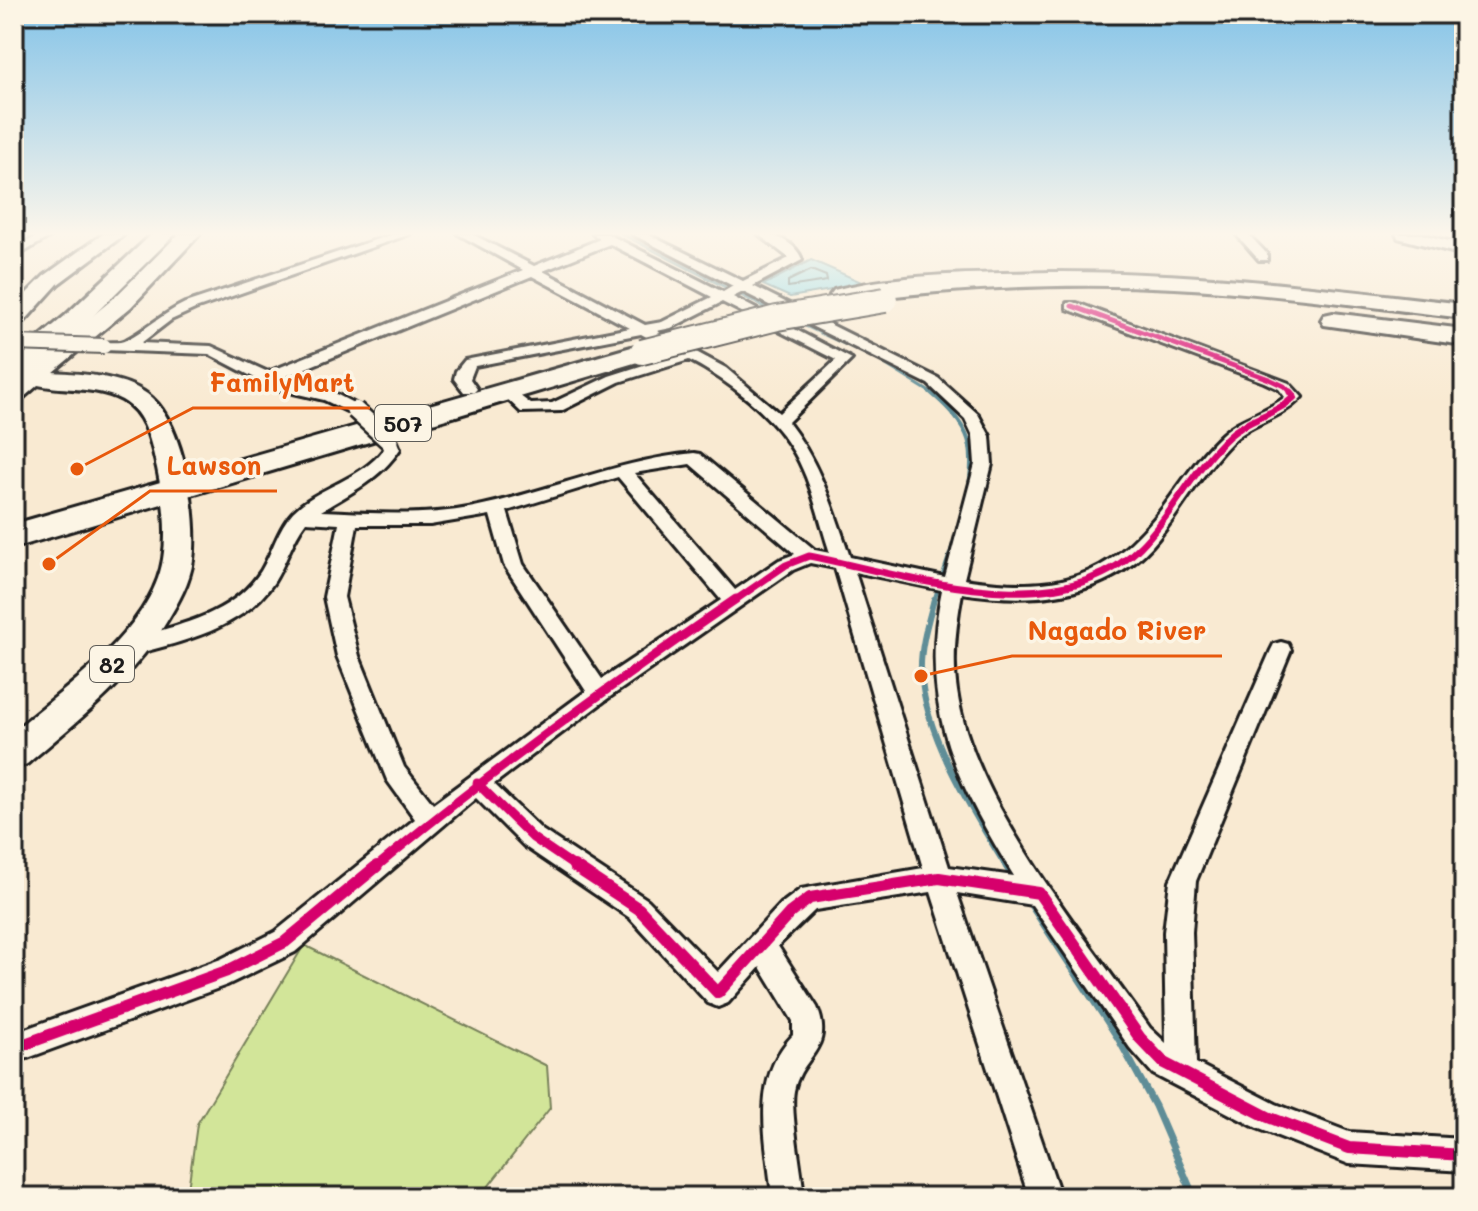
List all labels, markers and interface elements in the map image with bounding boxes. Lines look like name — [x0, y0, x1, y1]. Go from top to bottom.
callout: FamilyMart — [193, 358, 370, 408]
text: FamilyMart — [209, 365, 355, 399]
road number: 507 — [375, 405, 431, 441]
callout: Lawson — [150, 441, 277, 491]
text: Lawson — [167, 448, 261, 482]
callout: Nagado River — [1012, 606, 1222, 656]
text: Nagado River — [1028, 613, 1206, 647]
road number: 82 — [90, 646, 134, 682]

